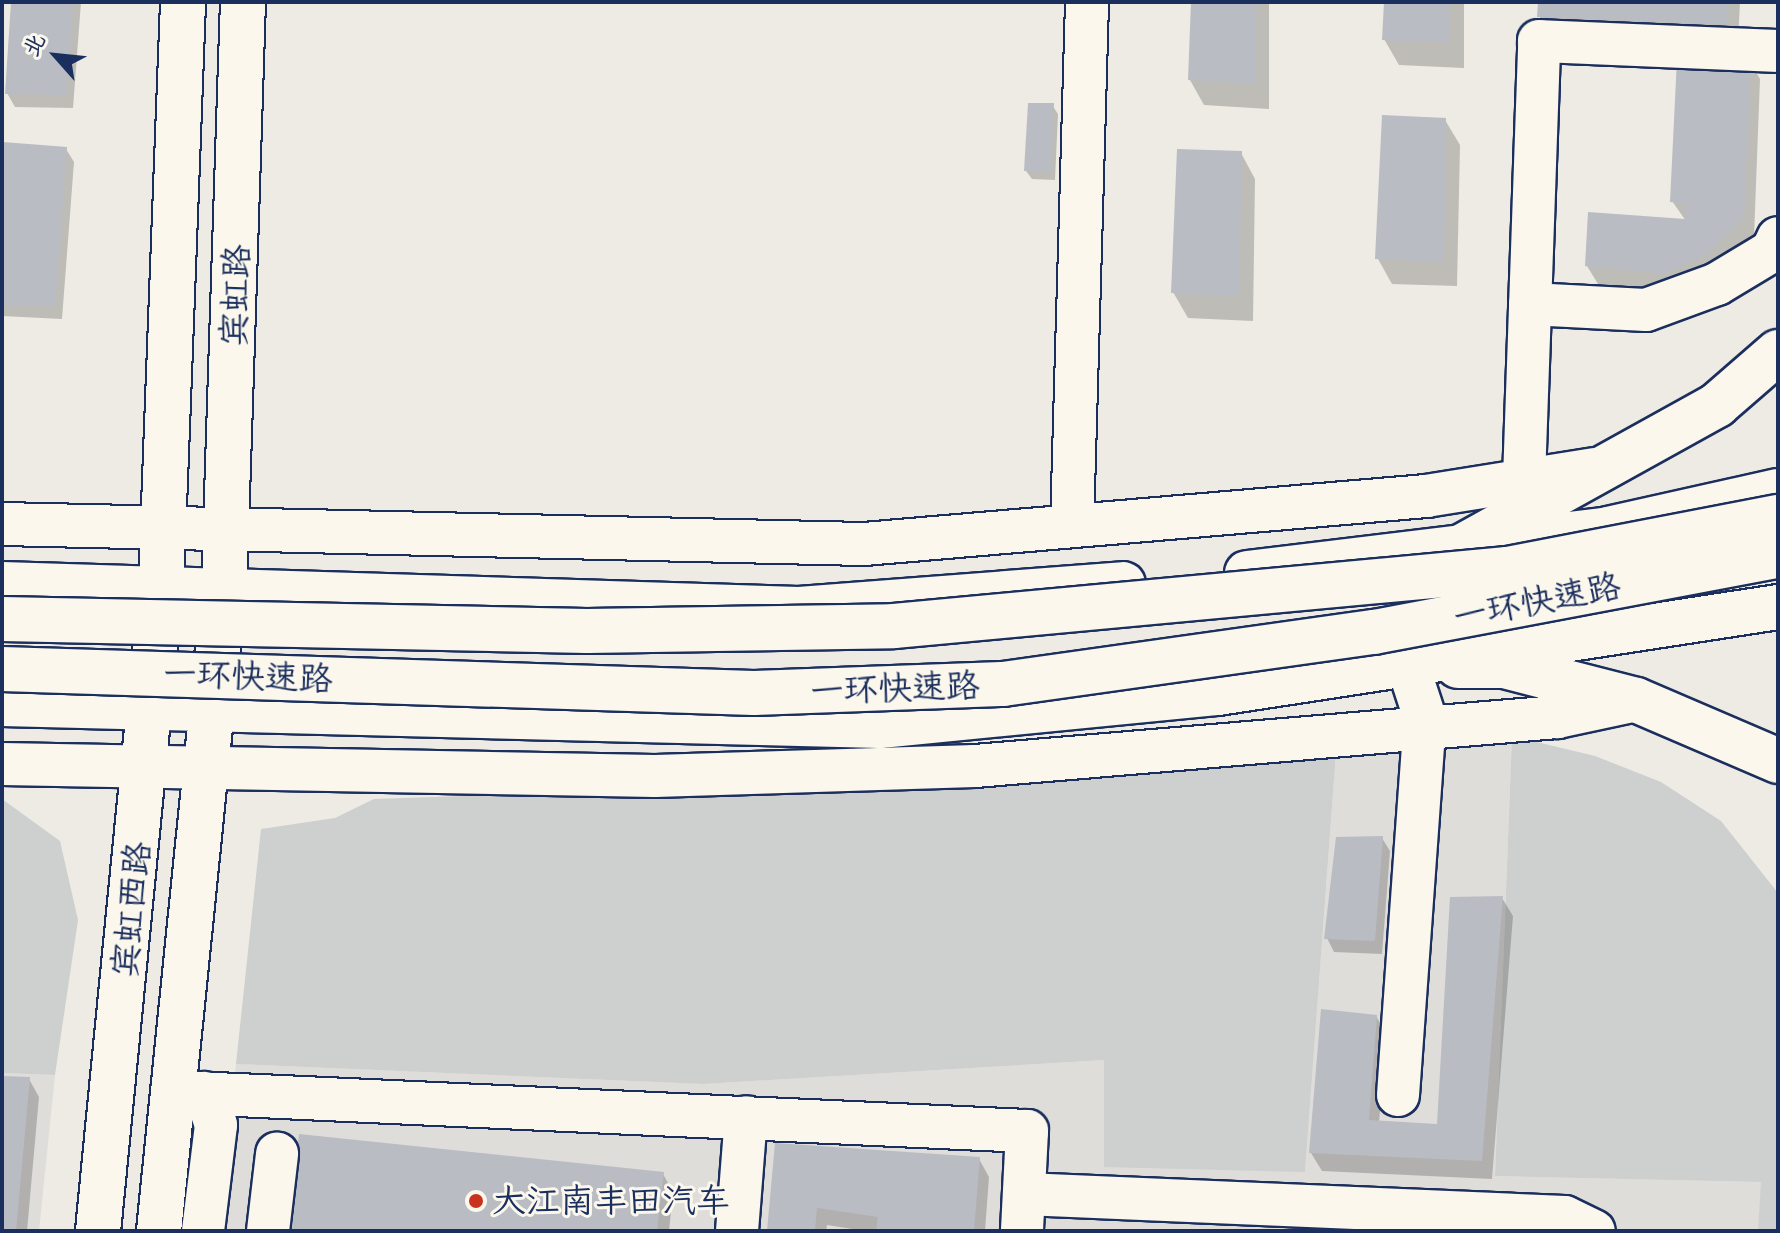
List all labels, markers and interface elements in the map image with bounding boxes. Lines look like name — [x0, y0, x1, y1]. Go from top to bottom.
north arrow — [16, 16, 96, 96]
text: 北 — [17, 29, 52, 61]
street label: 宾虹路 — [213, 243, 257, 347]
street label: 一环快速路 — [1450, 565, 1624, 637]
street label: 一环快速路 — [162, 653, 334, 699]
street label: 一环快速路 — [809, 665, 981, 711]
street label: 宾虹西路 — [104, 839, 158, 979]
place label: 大江南丰田汽车 — [492, 1181, 730, 1221]
marker: 大江南丰田汽车 — [467, 1192, 485, 1210]

